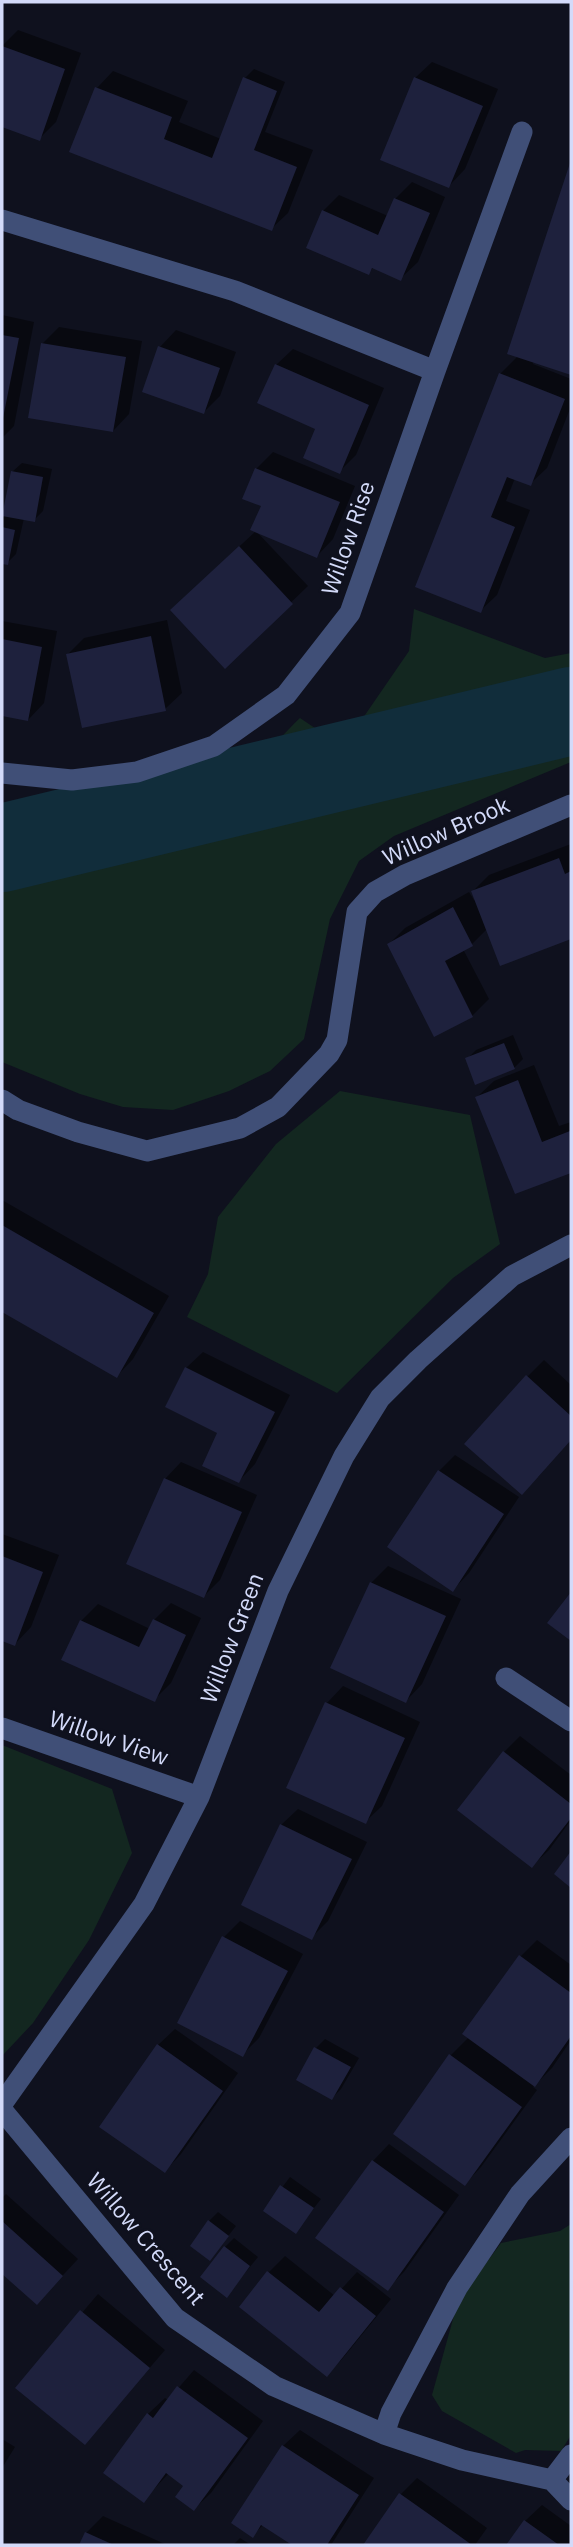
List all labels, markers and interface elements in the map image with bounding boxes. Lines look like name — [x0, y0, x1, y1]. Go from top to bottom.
street label: Willow Rise — [314, 477, 381, 599]
street label: Willow Brook — [377, 789, 514, 871]
street label: Willow Green — [192, 1568, 270, 1707]
street label: Willow View — [46, 1703, 173, 1771]
street label: Willow Crescent — [81, 2166, 213, 2311]

